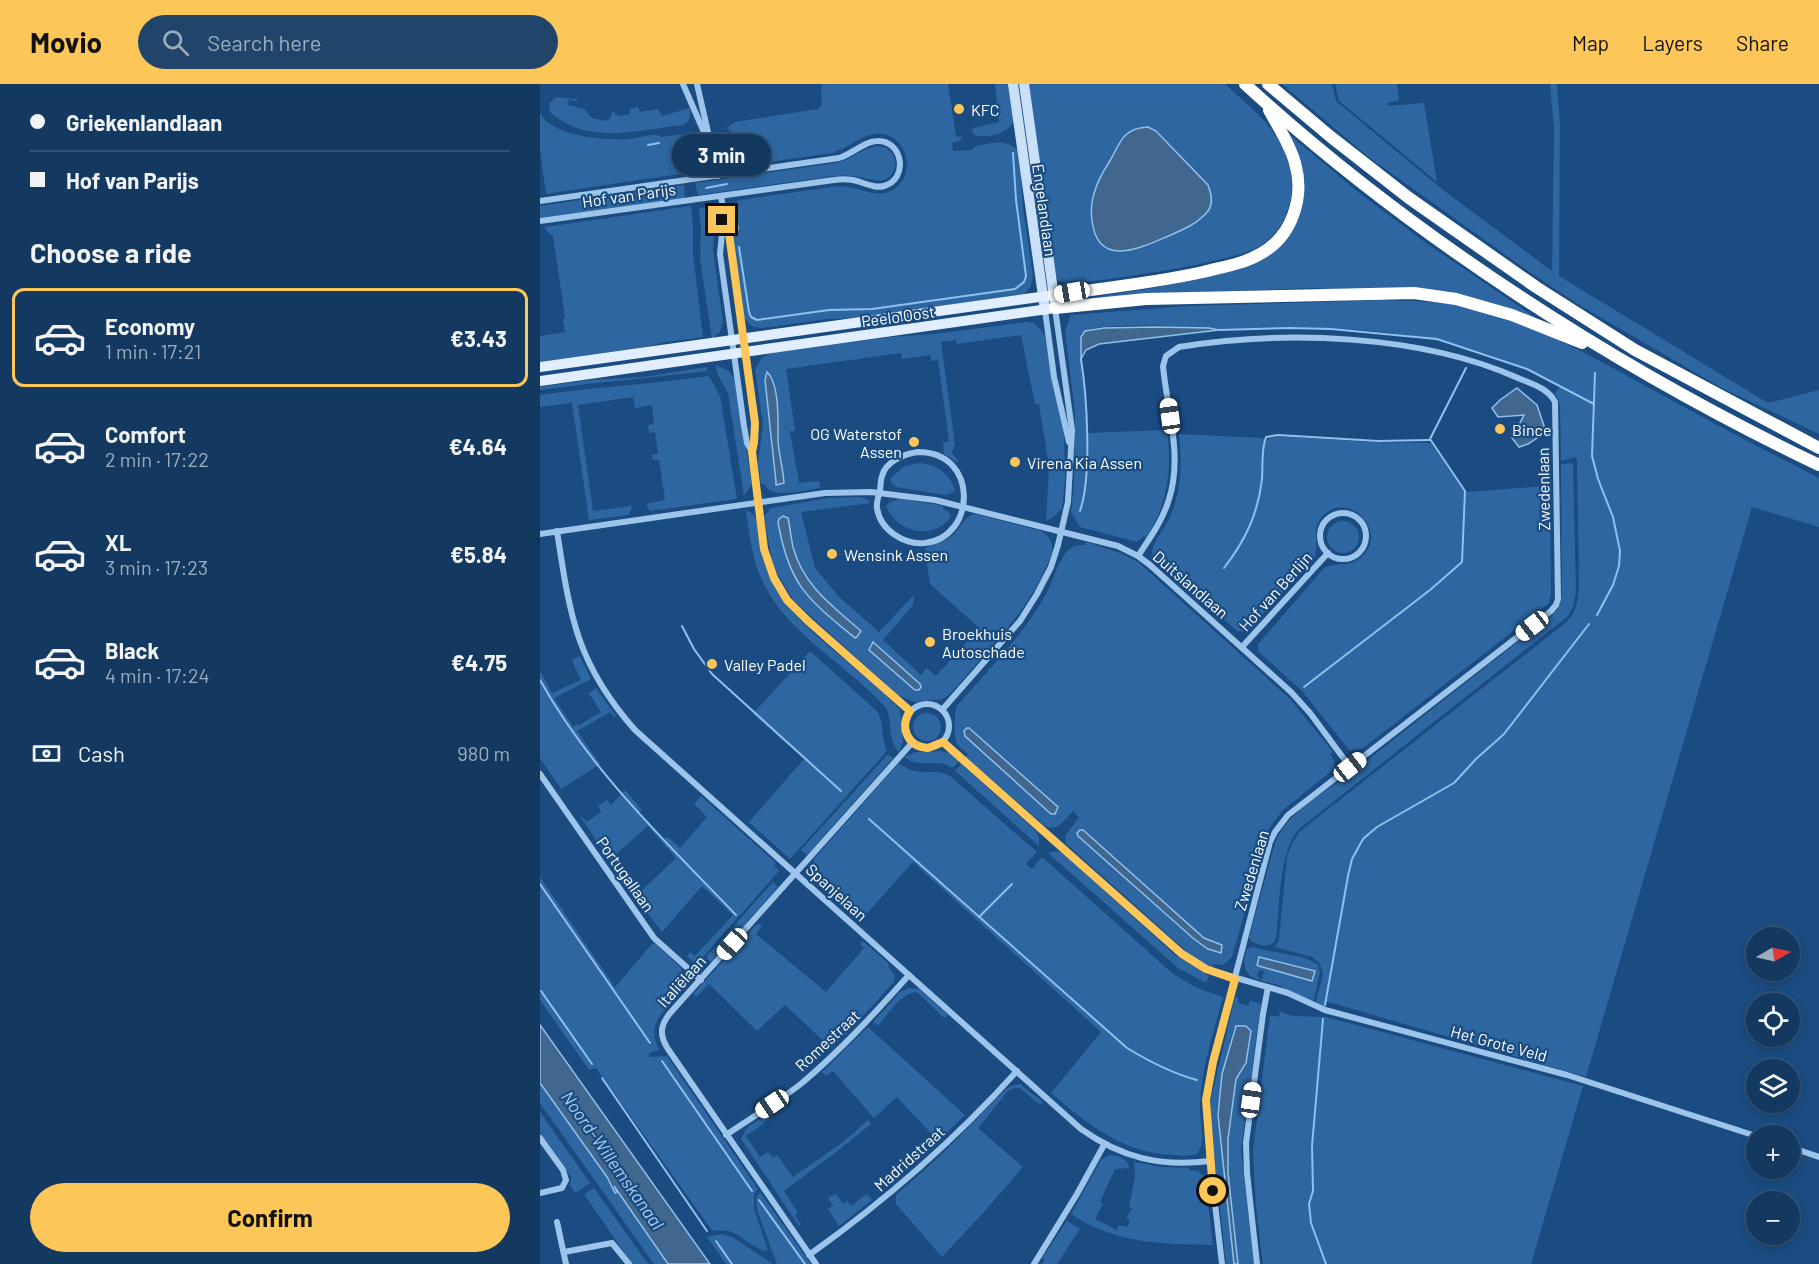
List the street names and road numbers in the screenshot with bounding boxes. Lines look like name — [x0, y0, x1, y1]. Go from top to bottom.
street label: Engelandlaan — [1029, 163, 1061, 257]
street label: Hof van Parijs — [581, 179, 677, 211]
street label: Peelo Oost — [860, 301, 936, 331]
street label: Zwedenlaan — [1533, 447, 1553, 531]
street label: Duitslandlaan — [1149, 546, 1233, 622]
street label: Hof van Berlijn — [1234, 547, 1316, 635]
street label: Zwedenlaan — [1230, 827, 1272, 913]
street label: Portugallaan — [593, 833, 659, 915]
street label: Spanjelaan — [802, 859, 872, 925]
street label: Italiëlaan — [653, 951, 709, 1011]
street label: Romestraat — [791, 1005, 863, 1075]
street label: Het Grote Veld — [1449, 1021, 1549, 1065]
street label: Madridstraat — [870, 1121, 948, 1195]

